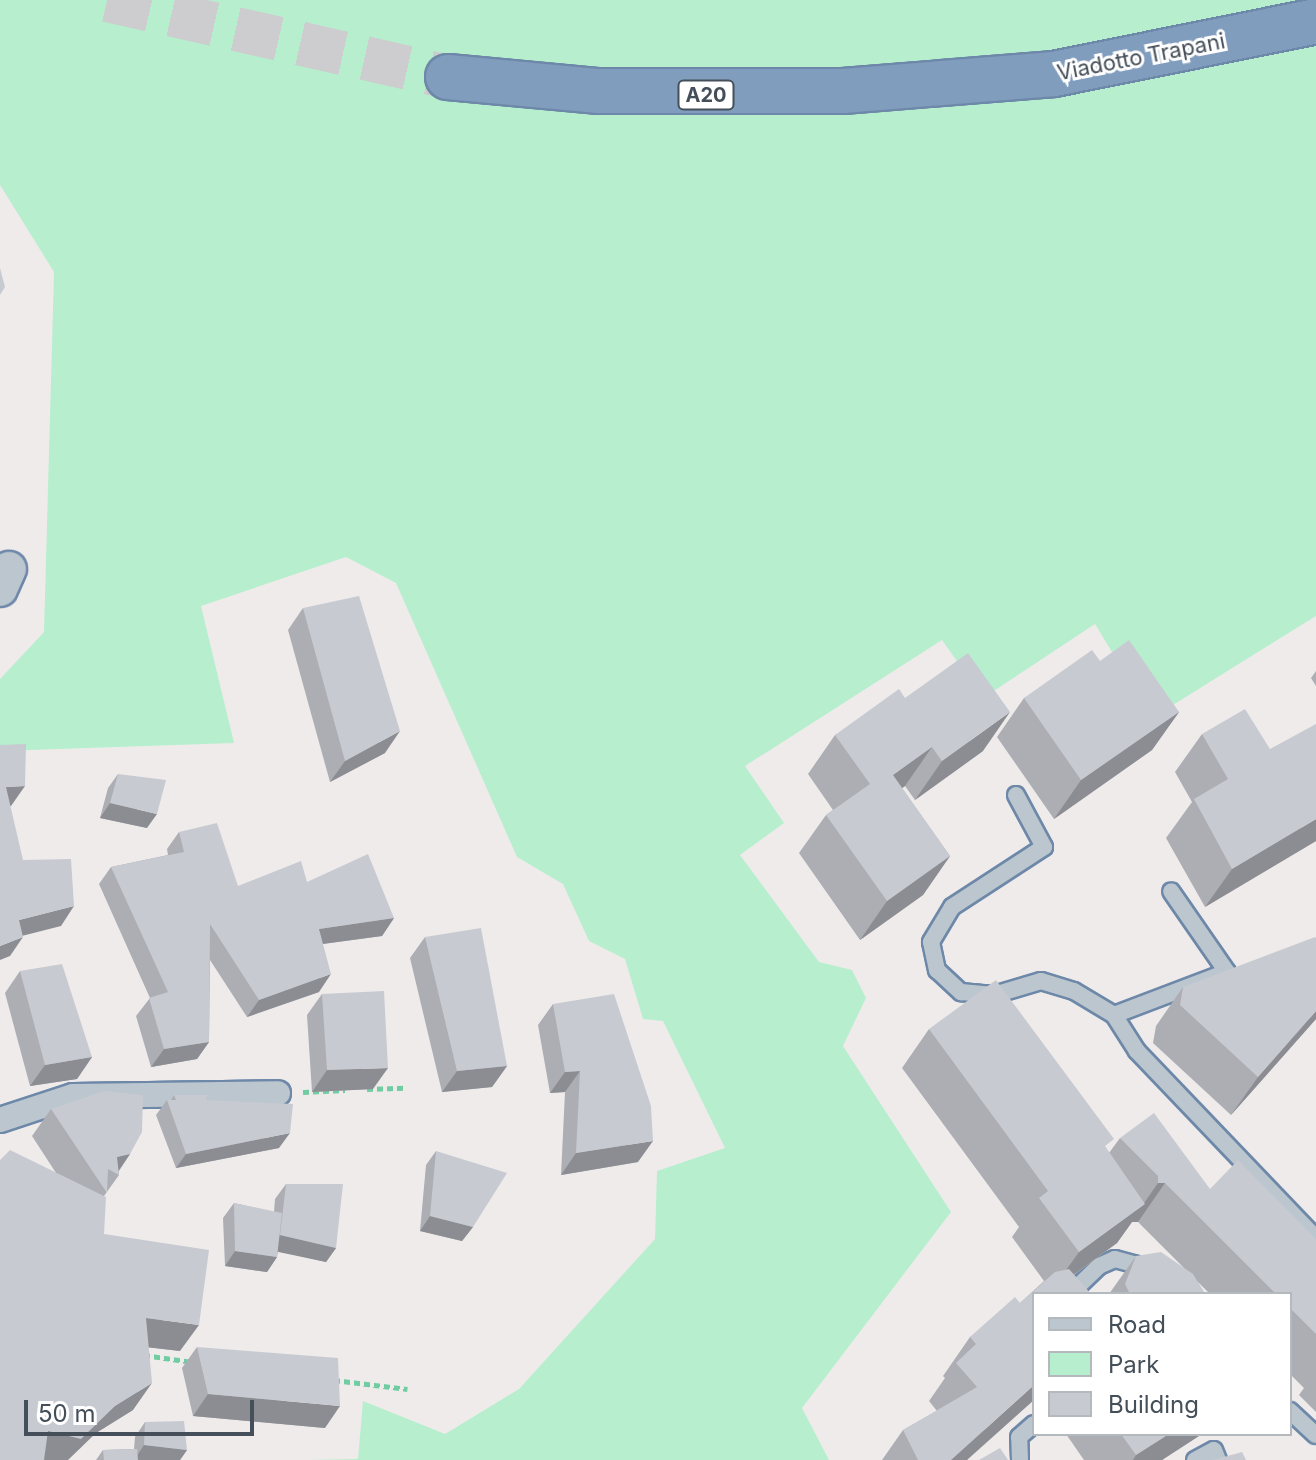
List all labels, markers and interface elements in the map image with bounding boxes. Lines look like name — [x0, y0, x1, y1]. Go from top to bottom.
street label: Viadotto Trapani — [1055, 28, 1227, 86]
road number: A20 — [676, 79, 736, 111]
legend — [1032, 1292, 1292, 1436]
text: Road — [1108, 1310, 1166, 1339]
text: Park — [1108, 1350, 1159, 1379]
scale bar — [28, 1384, 258, 1434]
text: Building — [1108, 1390, 1199, 1419]
text: 50 m — [38, 1399, 96, 1428]

